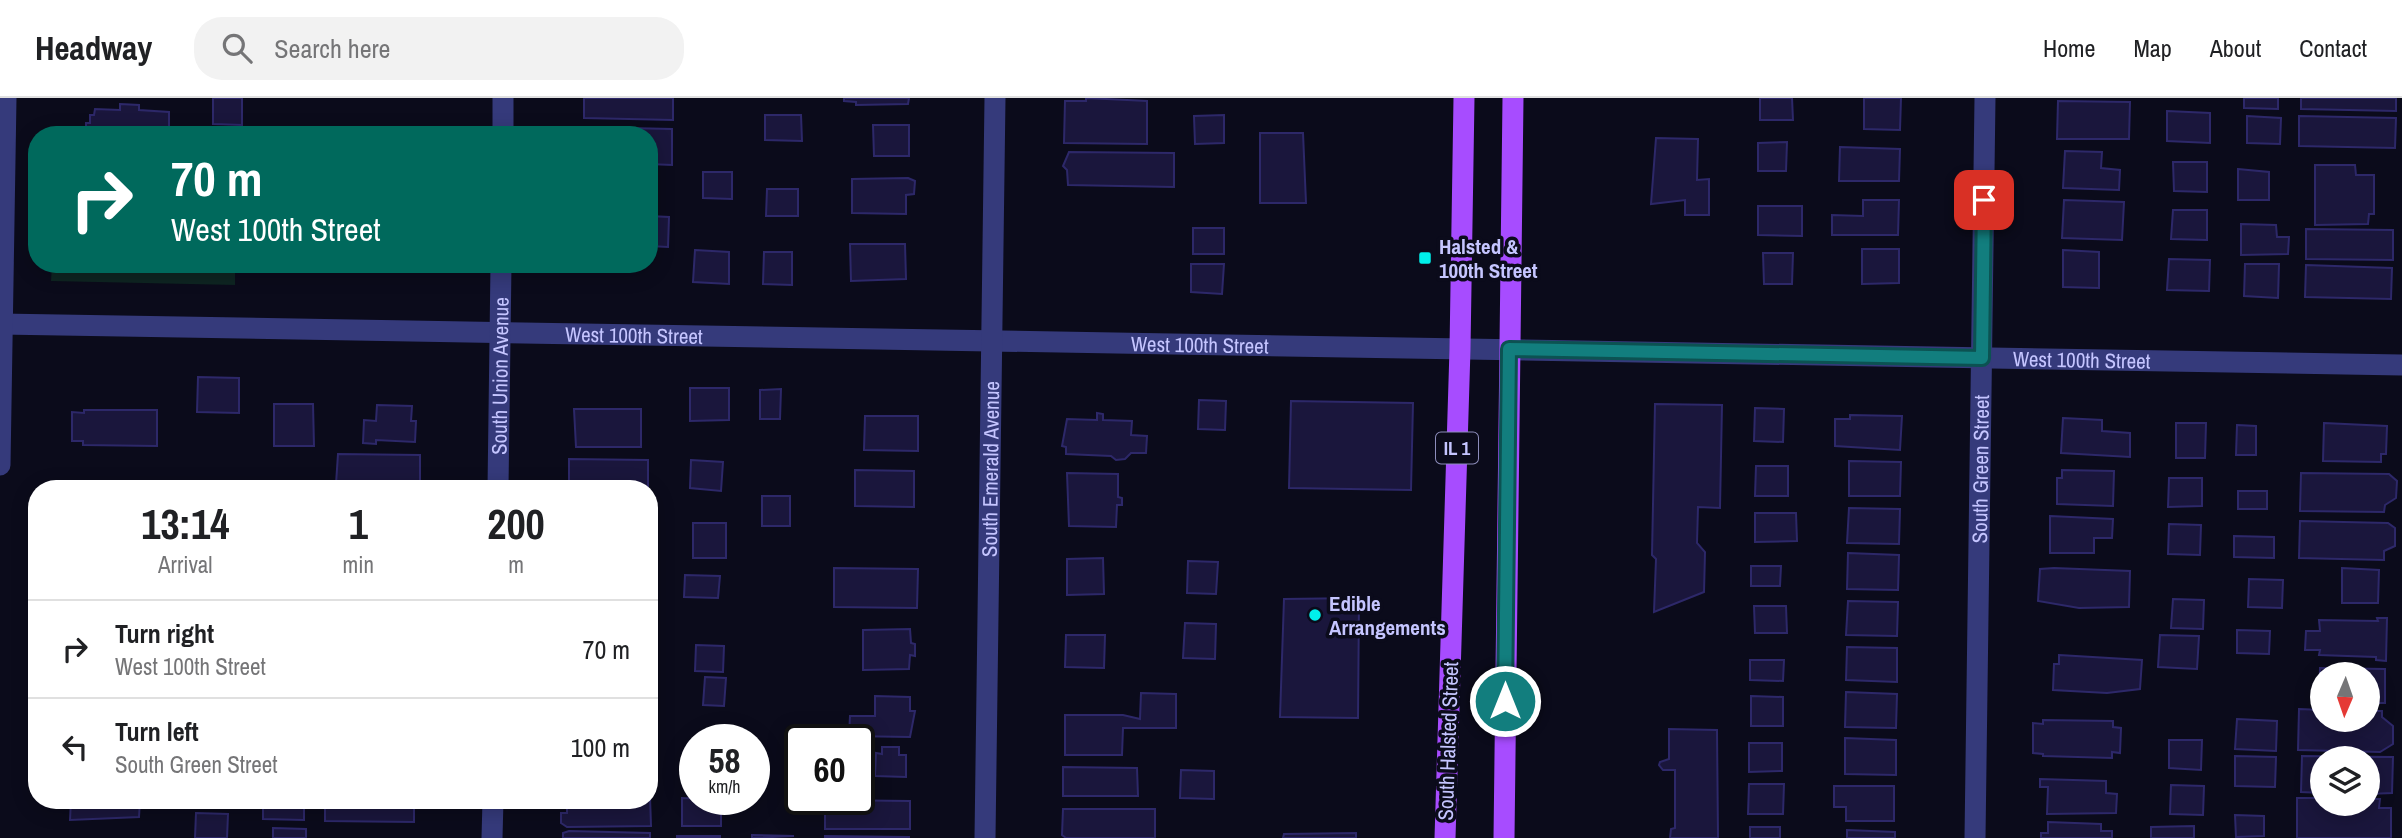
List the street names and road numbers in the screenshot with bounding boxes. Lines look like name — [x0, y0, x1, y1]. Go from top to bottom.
street label: South Union Avenue — [484, 297, 515, 455]
street label: West 100th Street — [565, 319, 703, 350]
street label: West 100th Street — [1131, 329, 1269, 360]
street label: West 100th Street — [2013, 344, 2151, 375]
street label: South Emerald Avenue — [974, 381, 1006, 557]
street label: South Green Street — [1964, 394, 1995, 543]
road number: IL 1 — [1436, 432, 1478, 464]
street label: South Halsted Street — [1431, 661, 1465, 821]

